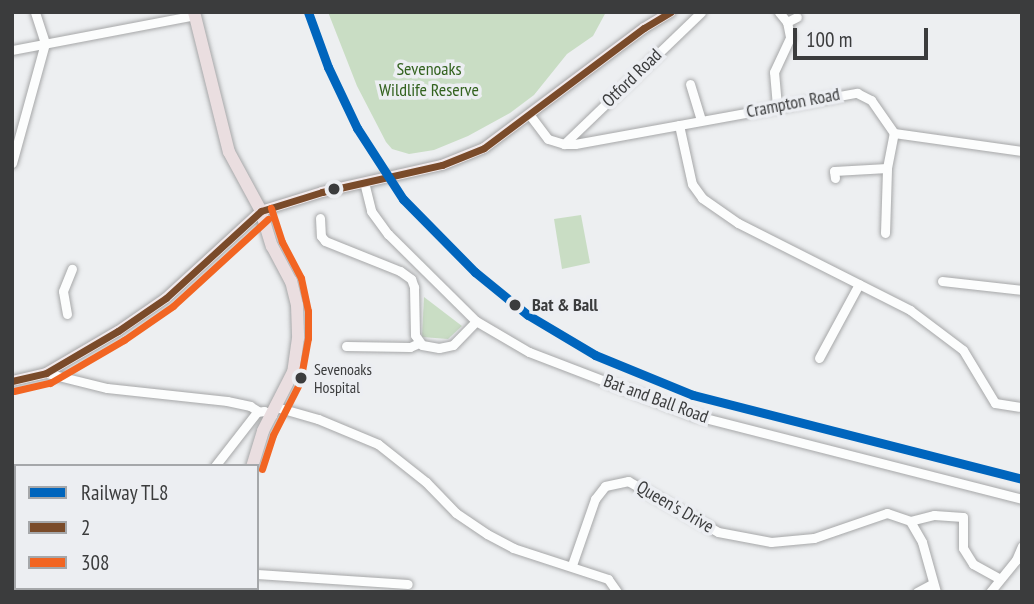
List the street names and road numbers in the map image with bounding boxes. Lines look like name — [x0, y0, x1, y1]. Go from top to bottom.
street label: Otford Road — [598, 44, 666, 112]
street label: Crampton Road — [744, 83, 842, 123]
street label: Bat and Ball Road — [601, 370, 711, 428]
street label: Queen's Drive — [633, 476, 717, 538]

